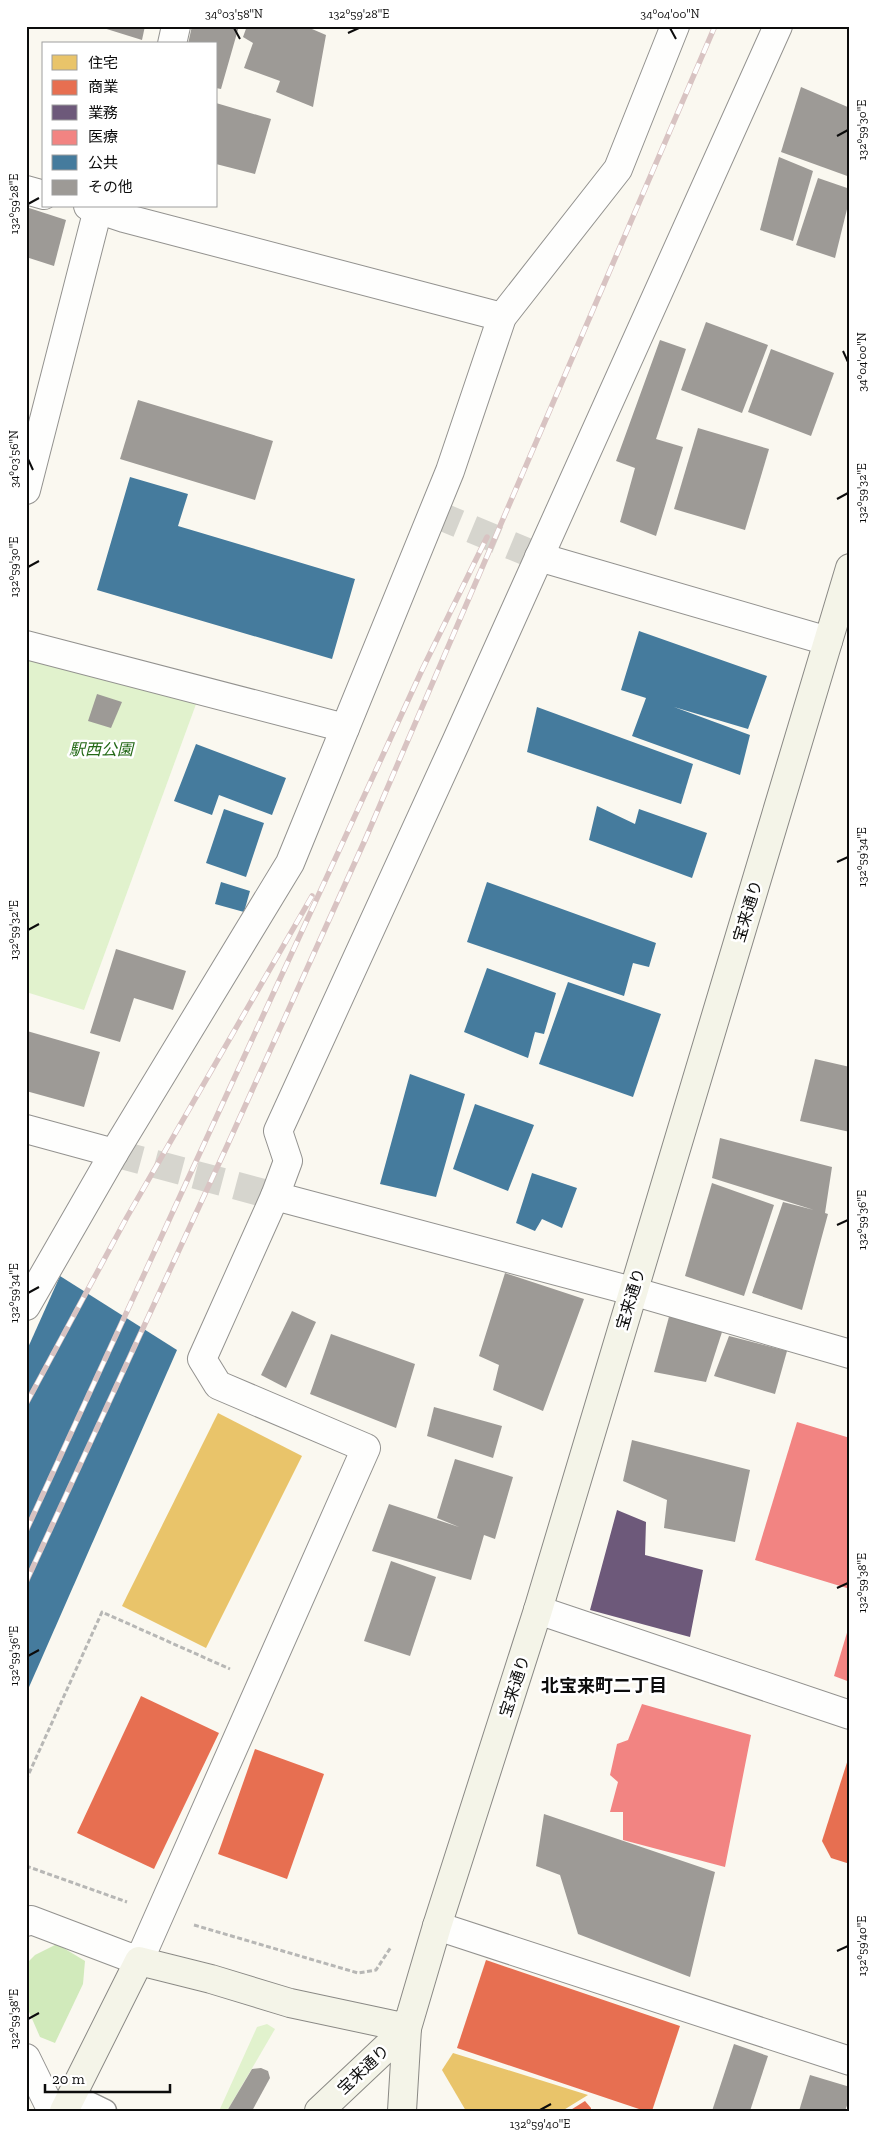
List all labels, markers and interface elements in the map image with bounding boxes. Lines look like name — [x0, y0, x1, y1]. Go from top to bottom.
text: 34°03'58"N — [205, 7, 263, 21]
text: 132°59'28"E — [329, 7, 389, 21]
text: 34°04'00"N — [640, 7, 700, 21]
legend — [42, 42, 218, 208]
text: 住宅 — [88, 54, 118, 72]
text: 商業 — [88, 78, 118, 96]
text: 132°59'30"E — [855, 100, 869, 160]
text: 業務 — [88, 104, 118, 122]
text: 医療 — [88, 128, 118, 146]
text: 公共 — [88, 154, 118, 172]
text: 132°59'28"E — [7, 174, 21, 234]
text: その他 — [88, 178, 133, 196]
text: 34°04'00"N — [855, 332, 869, 392]
text: 34°03'56"N — [7, 430, 21, 488]
text: 132°59'32"E — [855, 463, 869, 523]
text: 132°59'30"E — [7, 537, 21, 597]
park label: 駅西公園 — [69, 740, 135, 759]
text: 132°59'34"E — [855, 827, 869, 887]
street label: 宝来通り — [729, 878, 766, 945]
text: 132°59'32"E — [7, 900, 21, 960]
text: 132°59'36"E — [855, 1190, 869, 1250]
text: 132°59'34"E — [7, 1263, 21, 1323]
street label: 宝来通り — [612, 1266, 649, 1333]
text: 132°59'38"E — [855, 1553, 869, 1613]
text: 132°59'36"E — [7, 1626, 21, 1686]
street label: 宝来通り — [496, 1653, 533, 1720]
district label: 北宝来町二丁目 — [541, 1675, 667, 1697]
text: 132°59'40"E — [855, 1916, 869, 1976]
text: 132°59'38"E — [7, 1989, 21, 2049]
street label: 宝来通り — [333, 2041, 393, 2098]
scale bar — [45, 2062, 170, 2094]
text: 20 m — [52, 2070, 85, 2088]
text: 132°59'40"E — [510, 2117, 570, 2131]

